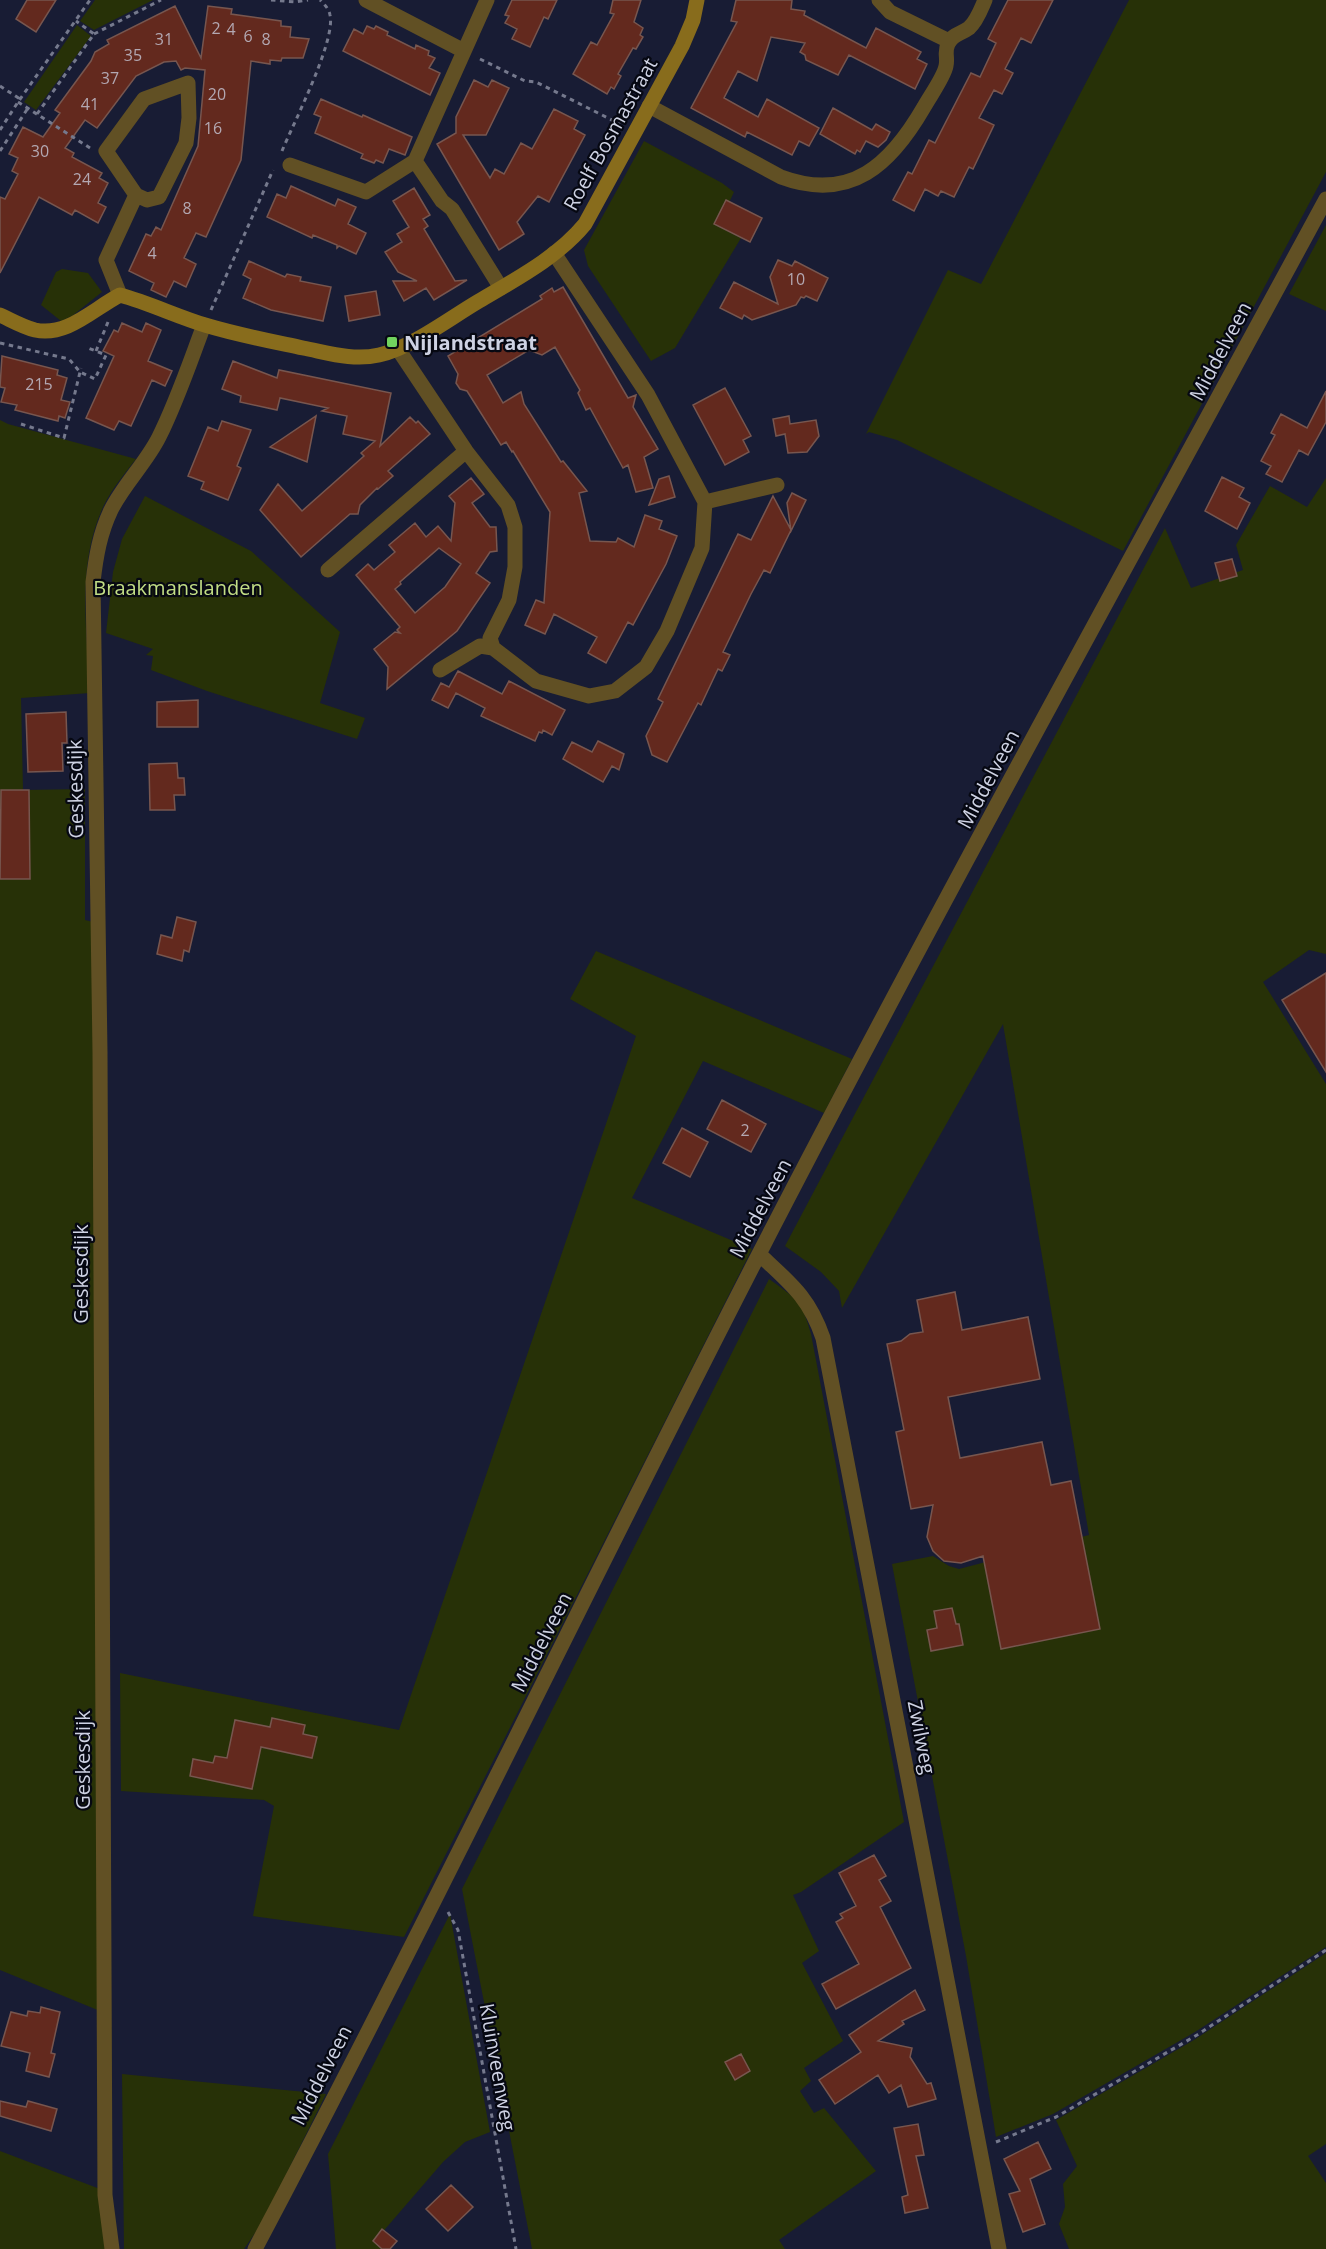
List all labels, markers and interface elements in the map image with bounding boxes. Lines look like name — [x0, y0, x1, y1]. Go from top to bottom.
house number: 2 — [211, 17, 221, 39]
house number: 4 — [226, 18, 236, 40]
house number: 6 — [243, 25, 253, 47]
house number: 31 — [155, 28, 173, 50]
house number: 8 — [261, 28, 271, 50]
house number: 35 — [124, 44, 142, 66]
street label: Roelf Bosmastraat — [557, 53, 663, 215]
house number: 37 — [101, 67, 119, 89]
house number: 20 — [208, 83, 226, 105]
house number: 41 — [81, 93, 99, 115]
house number: 16 — [204, 117, 222, 139]
house number: 30 — [31, 140, 49, 162]
house number: 24 — [73, 168, 91, 190]
house number: 8 — [182, 197, 192, 219]
house number: 4 — [147, 242, 157, 264]
house number: 10 — [787, 268, 805, 290]
street label: Middelveen — [1183, 297, 1257, 405]
place label: Nijlandstraat — [404, 329, 537, 356]
marker: Nijlandstraat — [385, 335, 399, 349]
house number: 215 — [25, 373, 53, 395]
park label: Braakmanslanden — [93, 574, 263, 601]
street label: Middelveen — [951, 725, 1025, 833]
street label: Geskesdijk — [61, 739, 89, 839]
house number: 2 — [740, 1119, 750, 1141]
street label: Middelveen — [723, 1154, 797, 1262]
street label: Geskesdijk — [67, 1224, 94, 1324]
street label: Middelveen — [504, 1588, 578, 1696]
street label: Zwilweg — [902, 1698, 942, 1776]
street label: Geskesdijk — [69, 1710, 96, 1810]
street label: Kluinveenweg — [473, 2001, 523, 2133]
street label: Middelveen — [284, 2021, 358, 2129]

